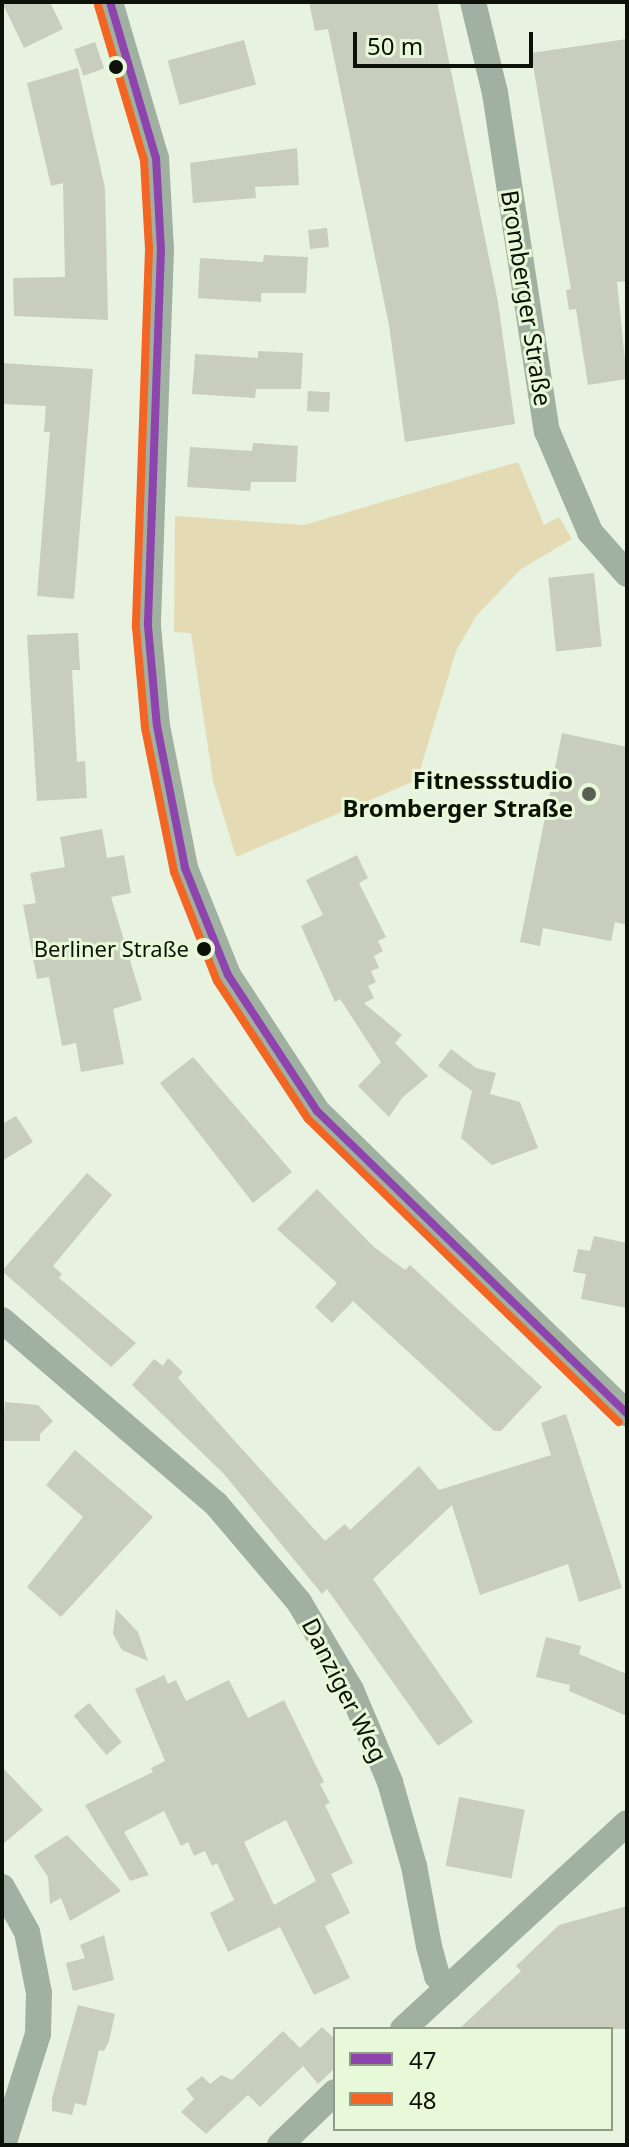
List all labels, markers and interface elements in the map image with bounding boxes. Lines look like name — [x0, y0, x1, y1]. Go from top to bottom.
scale bar — [357, 16, 537, 66]
text: 50 m — [367, 29, 423, 62]
unlabelled marker — [108, 59, 124, 75]
street label: Bromberger Straße — [496, 188, 558, 408]
place label: Fitnessstudio Bromberger Straße — [342, 766, 573, 822]
marker: Fitnessstudio Bromberger Straße — [580, 785, 598, 803]
place label: Berliner Straße — [34, 936, 189, 962]
marker: Berliner Straße — [196, 941, 212, 957]
street label: Danziger Weg — [296, 1613, 394, 1767]
legend — [333, 2027, 613, 2131]
text: 47 — [409, 2043, 436, 2076]
text: 48 — [409, 2083, 436, 2116]

